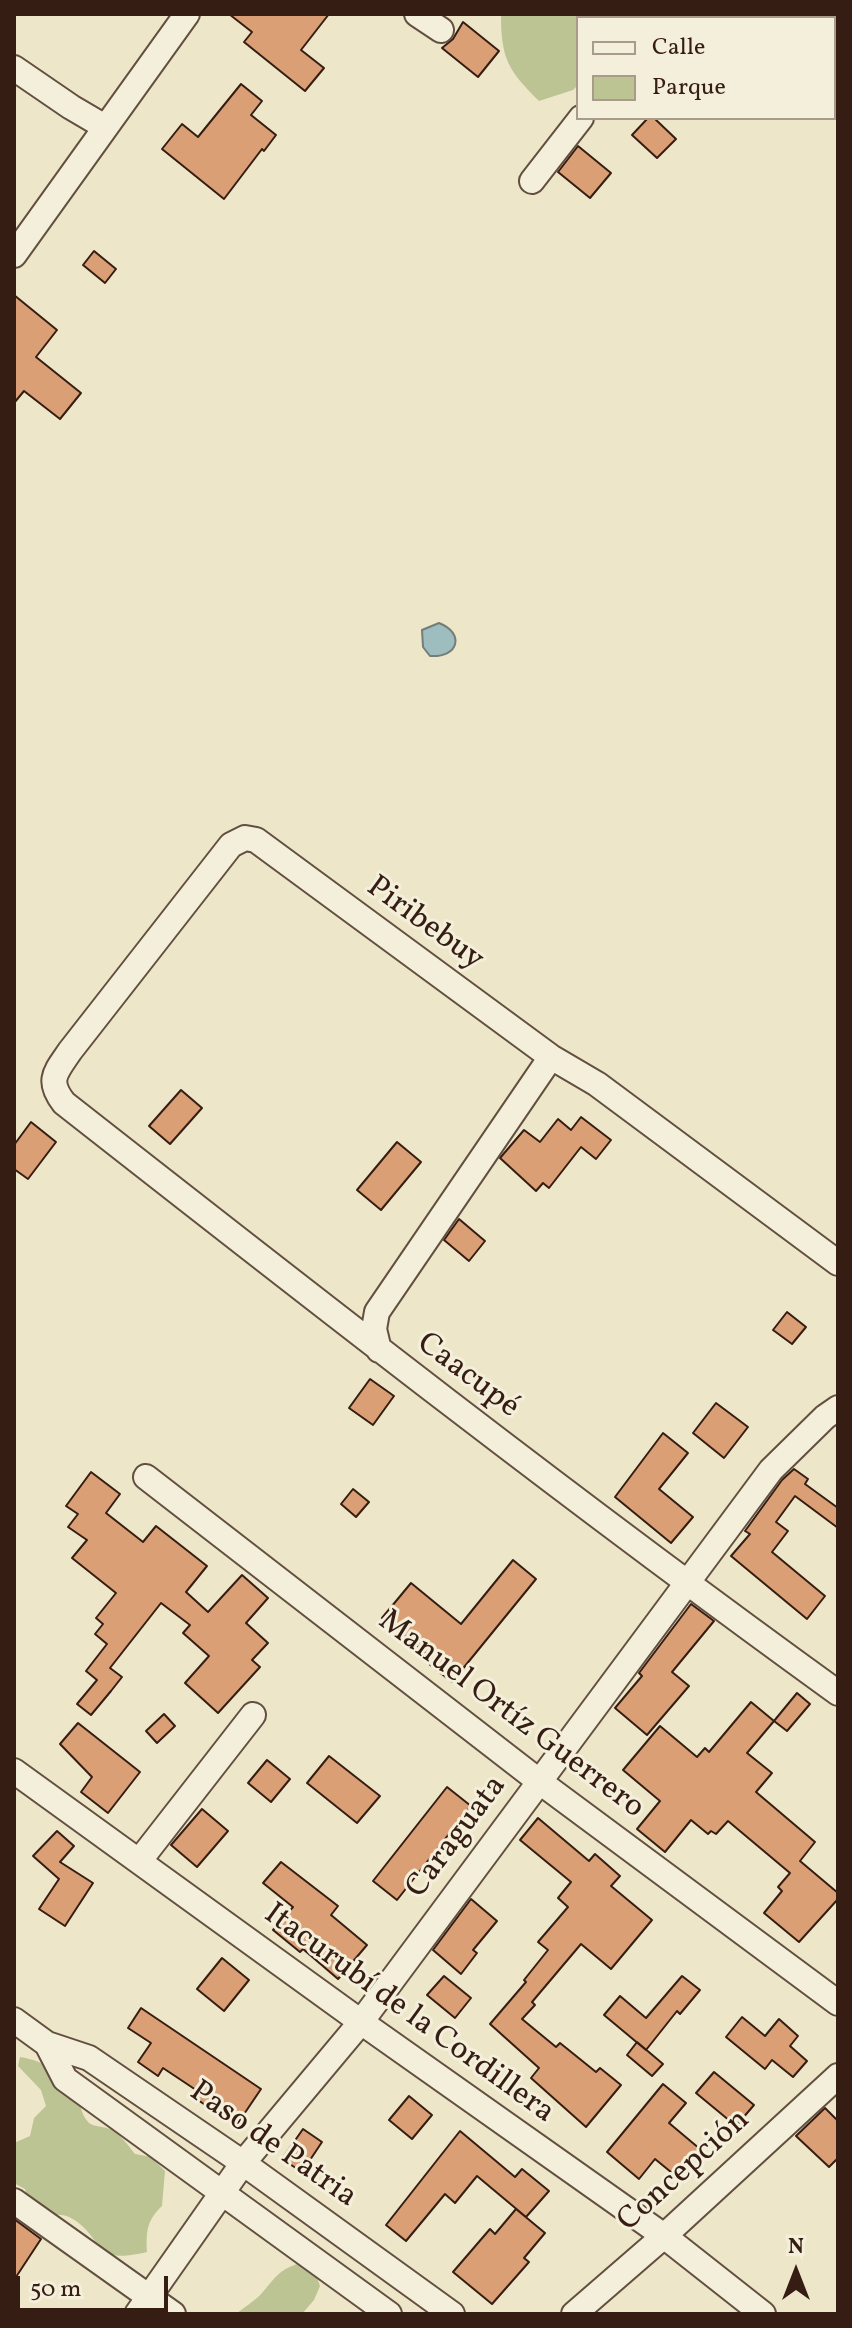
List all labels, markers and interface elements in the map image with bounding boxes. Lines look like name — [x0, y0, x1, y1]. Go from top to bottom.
legend — [576, 16, 836, 120]
text: Calle — [652, 31, 705, 65]
text: Parque — [652, 71, 726, 105]
street label: Piribebuy — [358, 870, 490, 980]
street label: Caacupé — [408, 1326, 526, 1428]
street label: Manuel Ortíz Guerrero — [369, 1603, 651, 1829]
street label: Caraguata — [400, 1769, 516, 1907]
street label: Itacurubí de la Cordillera — [255, 1897, 561, 2133]
street label: Paso de Patria — [181, 2074, 363, 2218]
street label: Concepción — [611, 2103, 759, 2241]
north arrow — [756, 2232, 836, 2312]
text: N — [788, 2232, 804, 2263]
scale bar — [20, 2260, 172, 2310]
text: 50 m — [30, 2273, 82, 2307]

